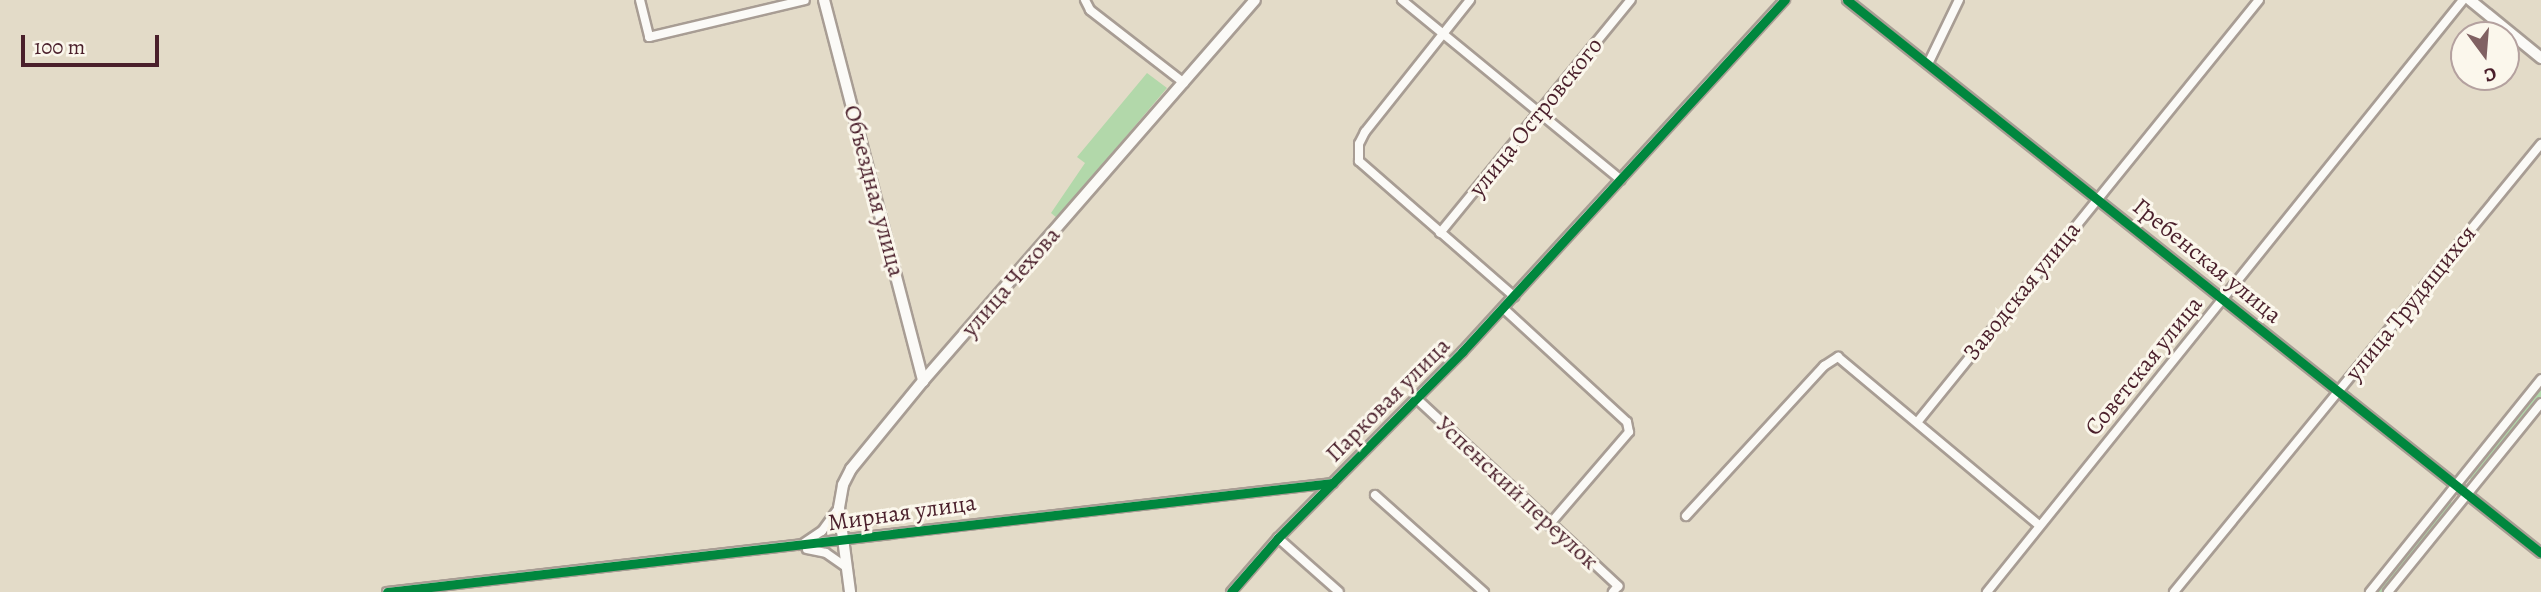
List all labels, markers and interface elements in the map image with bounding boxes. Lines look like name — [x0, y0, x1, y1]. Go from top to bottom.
scale bar — [24, 21, 163, 65]
north arrow — [2450, 21, 2520, 91]
street label: улица Островского — [1463, 32, 1609, 202]
text: 100 m — [34, 33, 85, 61]
text: С — [2481, 60, 2499, 88]
street label: Объездная улица — [837, 102, 911, 280]
street label: Гребенская улица — [2127, 192, 2287, 330]
street label: Заводская улица — [1957, 216, 2087, 366]
street label: улица Трудящихся — [2340, 220, 2482, 386]
street label: улица Чехова — [955, 221, 1067, 343]
street label: Советская улица — [2079, 291, 2209, 441]
street label: Парковая улица — [1320, 332, 1456, 468]
street label: Успенский переулок — [1430, 410, 1604, 576]
street label: Мирная улица — [826, 488, 978, 538]

